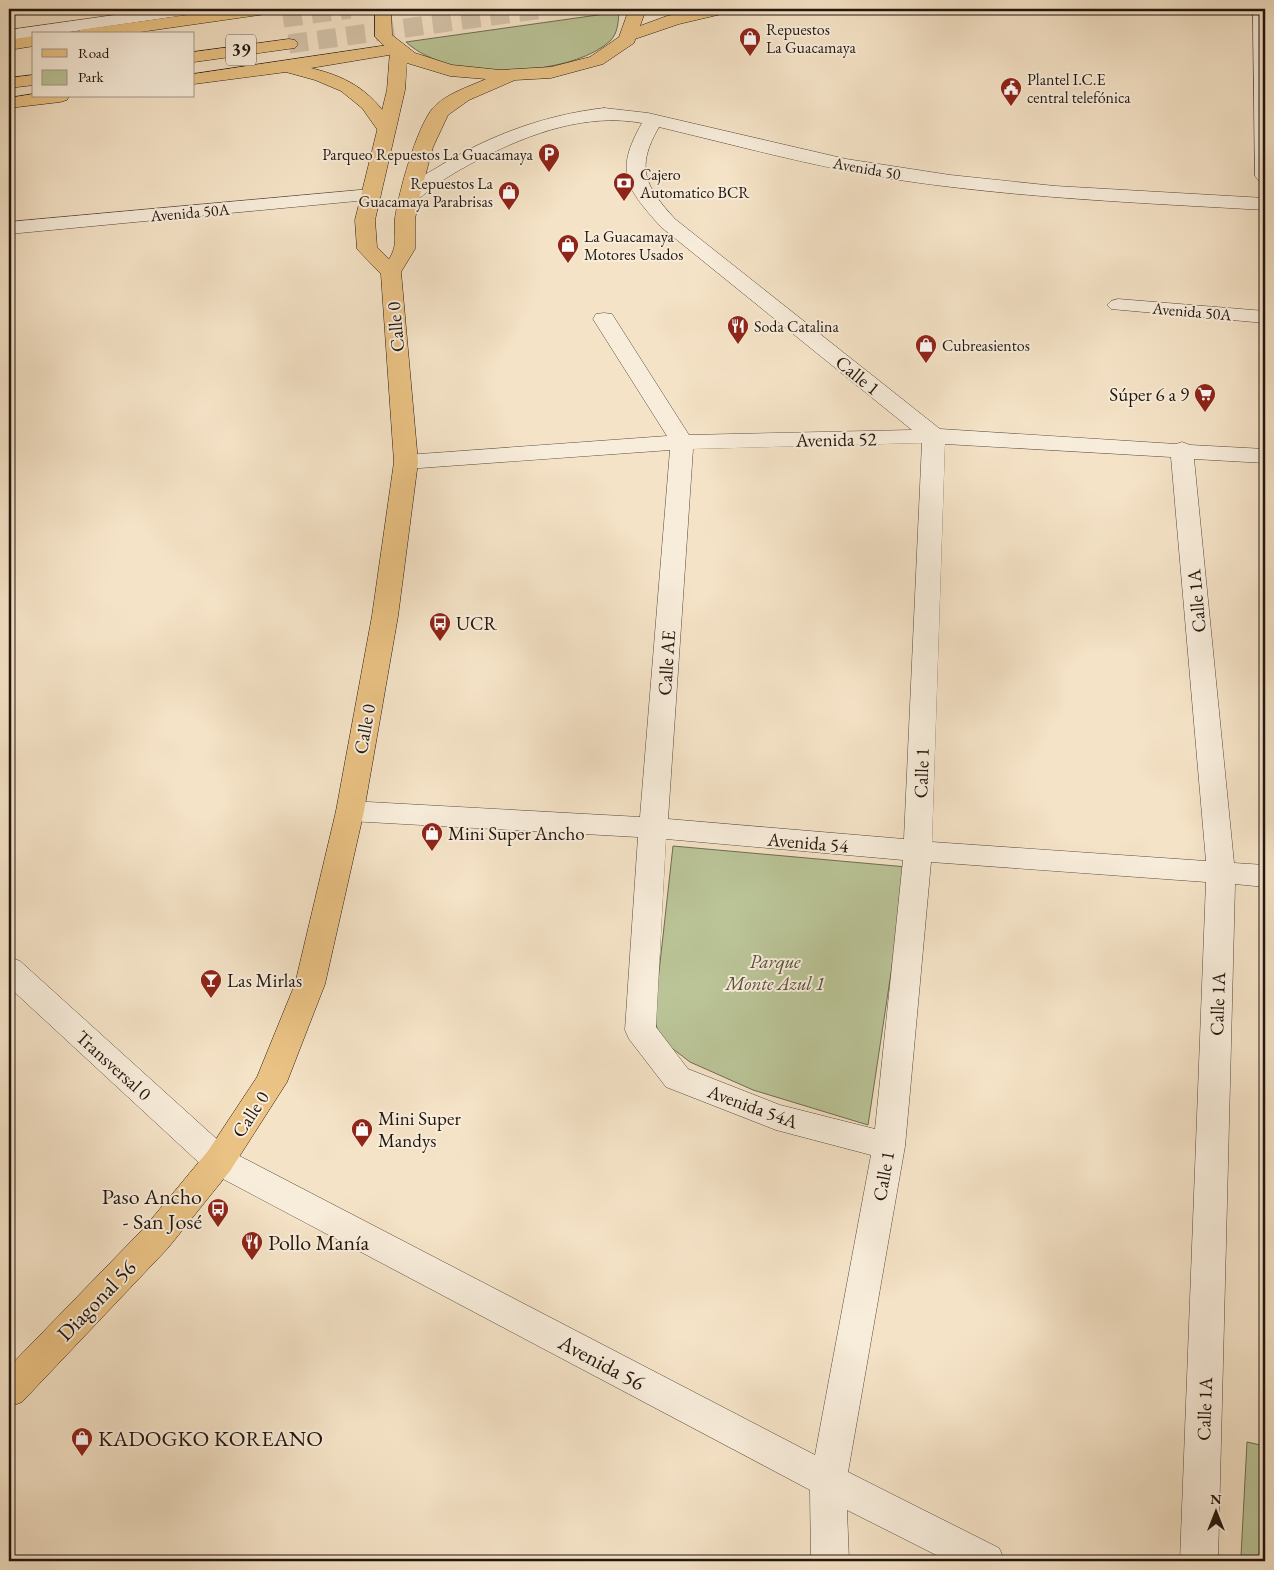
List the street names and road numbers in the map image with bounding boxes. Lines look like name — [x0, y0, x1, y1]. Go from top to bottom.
road number: 39 — [226, 34, 256, 66]
street label: Avenida 50 — [831, 152, 903, 185]
street label: Avenida 50A — [149, 199, 231, 227]
street label: Avenida 50A — [1151, 297, 1233, 325]
street label: Calle 0 — [381, 301, 410, 353]
street label: Calle 1 — [830, 350, 885, 401]
street label: Avenida 52 — [794, 426, 877, 453]
street label: Calle 1A — [1181, 567, 1212, 634]
street label: Calle AE — [652, 629, 681, 696]
street label: Calle 0 — [348, 702, 381, 756]
street label: Calle 1 — [908, 747, 935, 799]
street label: Avenida 54 — [766, 826, 850, 859]
street label: Calle 1A — [1204, 971, 1231, 1036]
street label: Transversal 0 — [70, 1025, 157, 1106]
street label: Avenida 54A — [703, 1078, 802, 1135]
street label: Calle 0 — [226, 1086, 275, 1142]
street label: Calle 1 — [867, 1149, 900, 1203]
street label: Diagonal 56 — [50, 1253, 143, 1347]
street label: Avenida 56 — [553, 1327, 650, 1397]
street label: Calle 1A — [1191, 1376, 1218, 1441]

